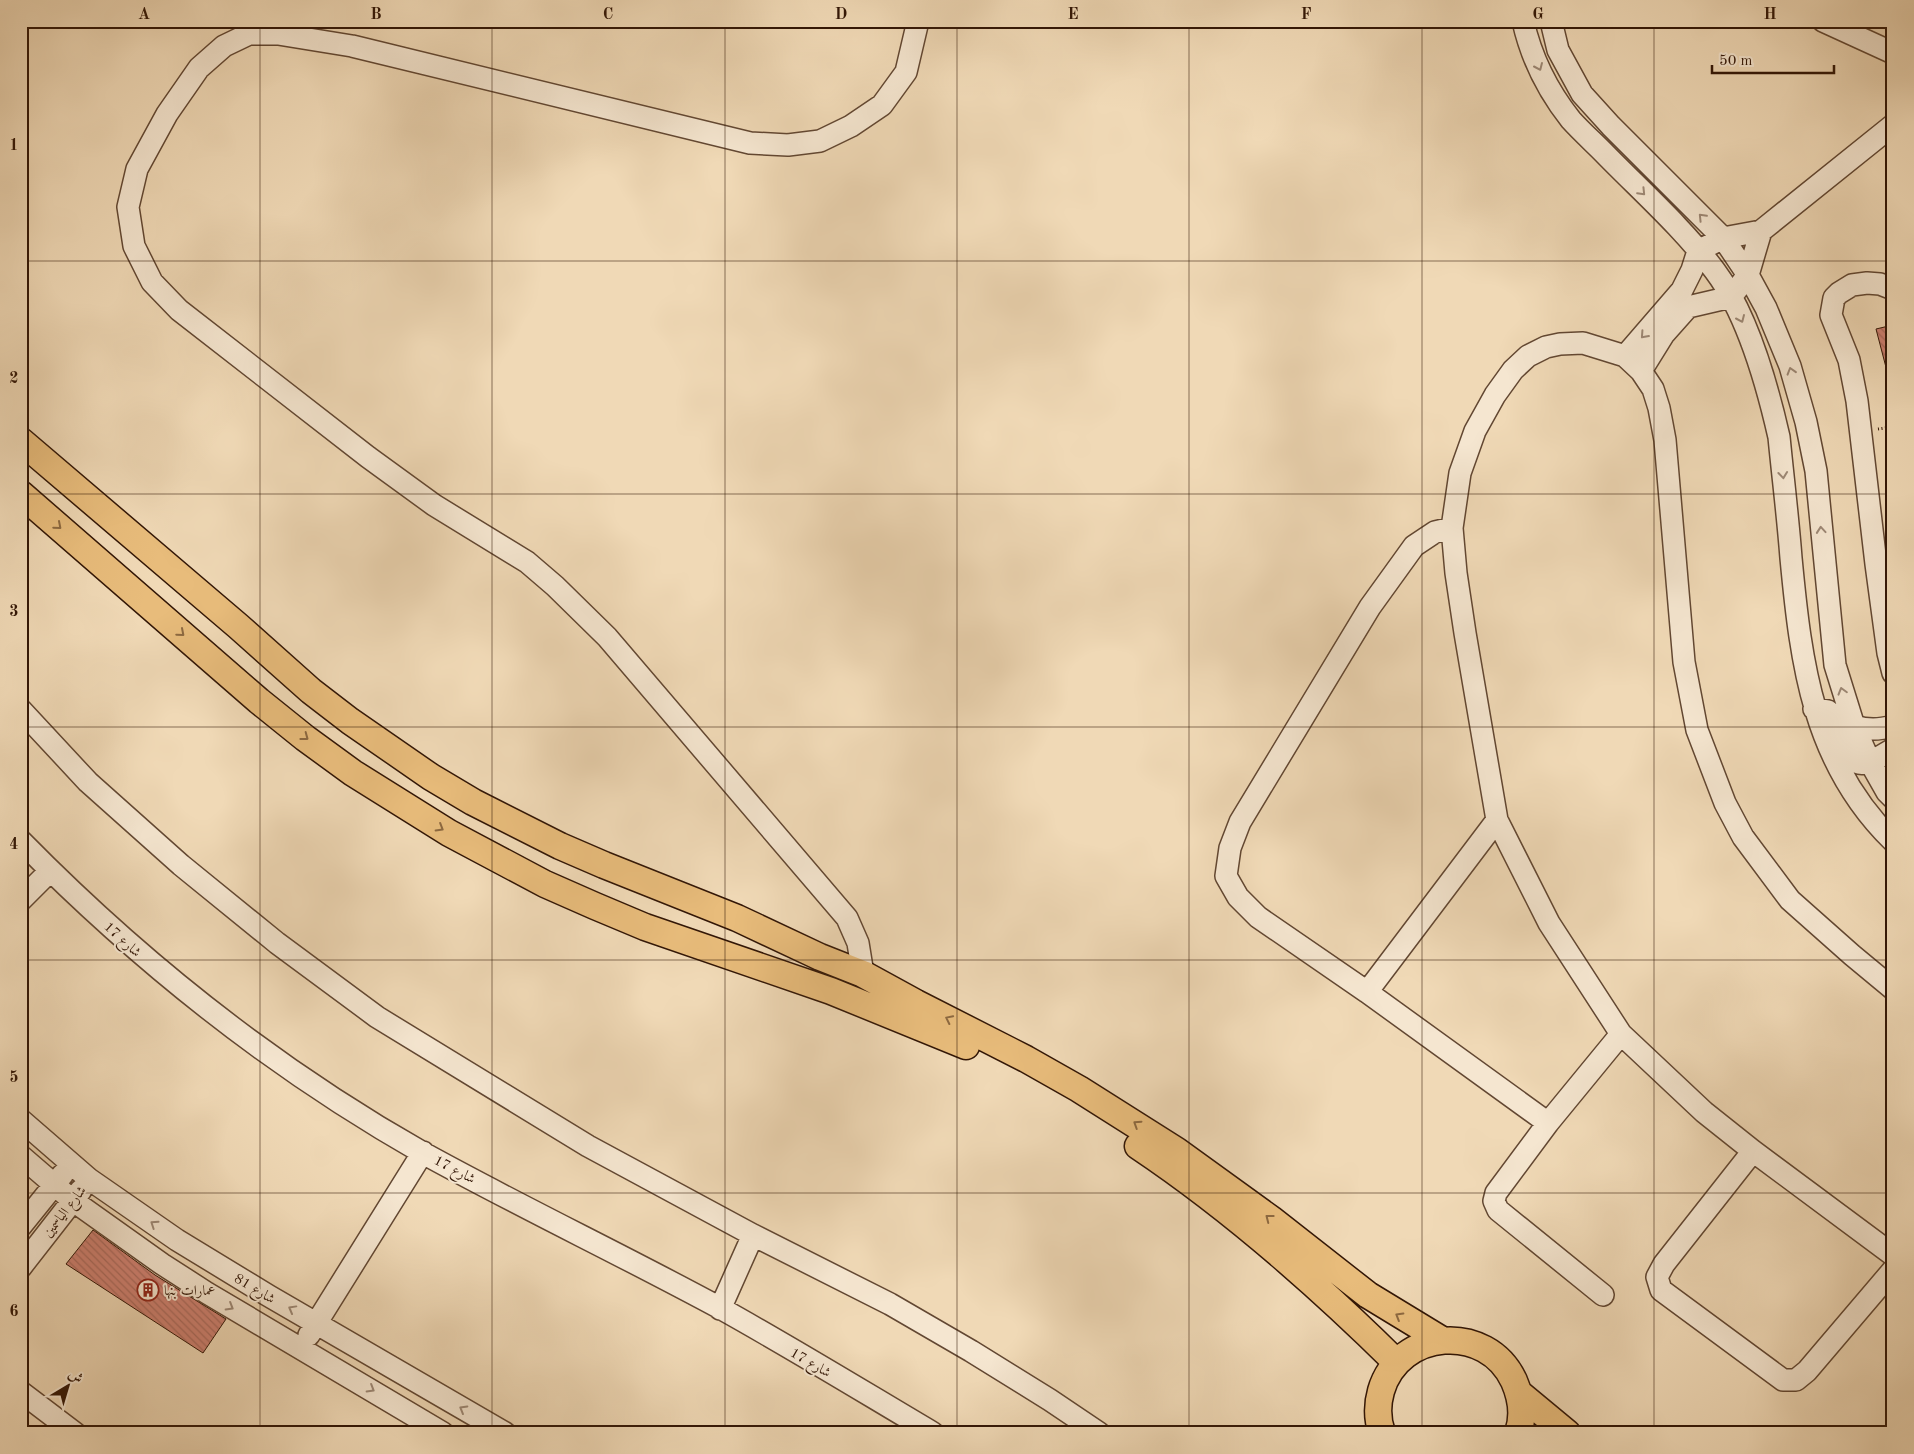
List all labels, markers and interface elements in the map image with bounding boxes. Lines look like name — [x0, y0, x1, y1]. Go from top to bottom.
text: A — [138, 7, 150, 23]
text: B — [370, 7, 382, 23]
text: C — [603, 7, 613, 23]
text: D — [835, 7, 847, 23]
text: E — [1067, 7, 1079, 23]
text: F — [1301, 7, 1312, 23]
text: G — [1532, 7, 1544, 23]
text: H — [1763, 7, 1777, 23]
scale bar — [1712, 42, 1834, 74]
text: 50 m — [1719, 54, 1753, 69]
one-way arrow — [1532, 62, 1543, 71]
text: 1 — [9, 138, 19, 154]
one-way arrow — [1636, 186, 1645, 195]
one-way arrow — [1699, 213, 1708, 222]
one-way arrow — [1734, 314, 1745, 323]
one-way arrow — [1641, 329, 1650, 338]
one-way arrow — [1787, 367, 1797, 376]
text: 2 — [9, 371, 19, 387]
one-way arrow — [1777, 471, 1788, 479]
one-way arrow — [52, 521, 61, 529]
one-way arrow — [1816, 526, 1827, 534]
text: 3 — [9, 604, 19, 620]
one-way arrow — [175, 627, 184, 636]
one-way arrow — [1838, 687, 1848, 696]
one-way arrow — [299, 732, 308, 740]
one-way arrow — [435, 821, 444, 831]
text: 4 — [9, 837, 19, 853]
street label: شارع 17 — [98, 920, 144, 963]
one-way arrow — [945, 1015, 954, 1026]
text: 5 — [9, 1070, 19, 1086]
one-way arrow — [1133, 1121, 1142, 1131]
street label: شارع 17 — [430, 1153, 477, 1190]
street label: شارع الياسمين — [41, 1183, 92, 1242]
one-way arrow — [1266, 1216, 1275, 1224]
one-way arrow — [150, 1221, 160, 1230]
street label: شارع 81 — [230, 1271, 277, 1310]
building icon: عمارات بنها — [136, 1278, 160, 1302]
place label: عمارات بنها — [164, 1284, 216, 1300]
one-way arrow — [225, 1301, 234, 1311]
text: 6 — [9, 1304, 19, 1320]
one-way arrow — [288, 1306, 297, 1316]
one-way arrow — [1396, 1312, 1405, 1322]
street label: شارع 17 — [786, 1346, 833, 1384]
north arrow — [42, 1362, 92, 1412]
text: ش — [66, 1367, 85, 1386]
one-way arrow — [365, 1383, 374, 1393]
one-way arrow — [459, 1405, 468, 1415]

